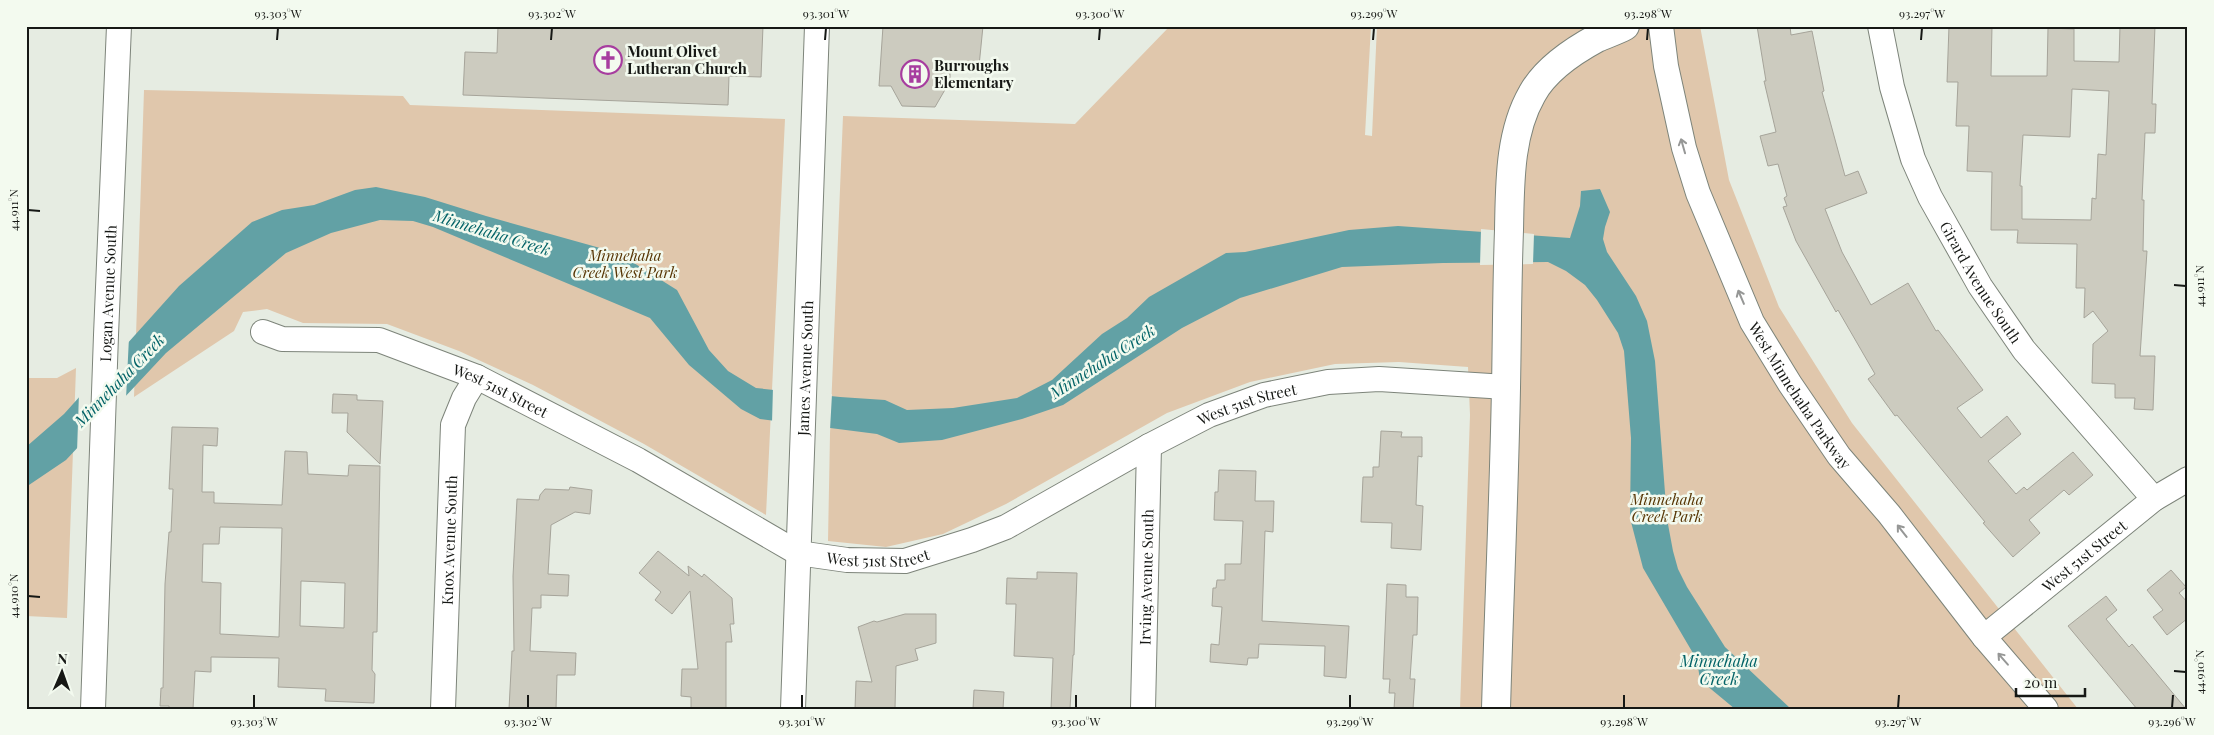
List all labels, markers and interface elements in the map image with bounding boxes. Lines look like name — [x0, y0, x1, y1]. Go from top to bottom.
text: 93.303°W — [254, 5, 302, 21]
text: 93.302°W — [528, 5, 576, 21]
text: 93.301°W — [803, 5, 849, 21]
text: 93.300°W — [1076, 5, 1125, 21]
text: 93.299°W — [1351, 5, 1398, 21]
text: 93.298°W — [1624, 5, 1672, 21]
text: 93.297°W — [1899, 5, 1945, 21]
place label: Mount Olivet Lutheran Church — [627, 41, 747, 78]
church icon: Mount Olivet Lutheran Church — [593, 45, 623, 75]
place label: Burroughs Elementary — [934, 55, 1014, 92]
building icon: Burroughs Elementary — [900, 59, 930, 89]
one-way arrow — [1678, 138, 1688, 154]
text: 44.911°N — [5, 188, 21, 231]
water label: Minnehaha Creek — [430, 204, 553, 260]
street label: Girard Avenue South — [1936, 218, 2026, 347]
street label: Logan Avenue South — [95, 224, 121, 362]
park label: Minnehaha Creek West Park — [573, 245, 678, 282]
text: 44.911°N — [2191, 264, 2207, 307]
one-way arrow — [1736, 290, 1746, 305]
street label: James Avenue South — [793, 300, 817, 437]
street label: West Minnehaha Parkway — [1744, 317, 1856, 473]
water label: Minnehaha Creek — [1045, 319, 1159, 403]
water label: Minnehaha Creek — [69, 329, 169, 432]
street label: West 51st Street — [449, 359, 552, 422]
street label: West 51st Street — [1193, 379, 1299, 430]
street label: Knox Avenue South — [437, 475, 461, 605]
park label: Minnehaha Creek Park — [1629, 489, 1704, 526]
street label: Irving Avenue South — [1134, 509, 1158, 645]
street label: West 51st Street — [2037, 515, 2131, 597]
one-way arrow — [1897, 525, 1908, 538]
street label: West 51st Street — [824, 544, 932, 571]
text: 44.910°N — [5, 573, 21, 618]
north arrow — [38, 648, 88, 698]
text: N — [57, 649, 68, 668]
text: 44.910°N — [2191, 649, 2207, 694]
water label: Minnehaha Creek — [1679, 650, 1758, 689]
one-way arrow — [1997, 652, 2009, 665]
scale bar — [2016, 665, 2085, 697]
text: 20 m — [2024, 672, 2058, 692]
text: 93.303°W — [230, 713, 278, 729]
text: 93.302°W — [504, 713, 552, 729]
text: 93.301°W — [779, 713, 825, 729]
text: 93.300°W — [1052, 713, 1101, 729]
text: 93.299°W — [1327, 713, 1374, 729]
text: 93.298°W — [1600, 713, 1648, 729]
text: 93.297°W — [1875, 713, 1921, 729]
text: 93.296°W — [2148, 713, 2196, 729]

